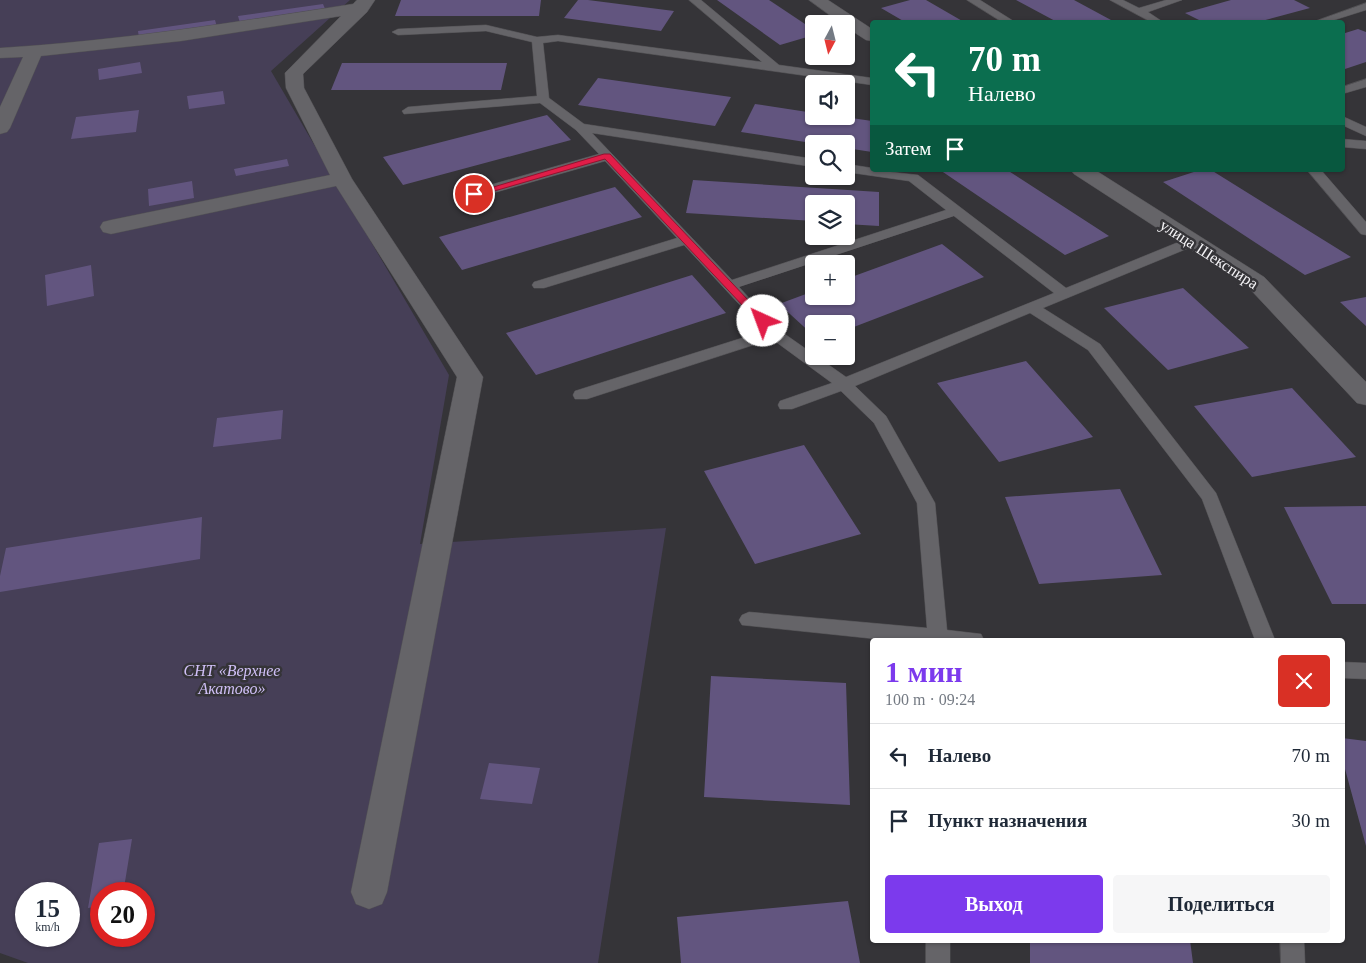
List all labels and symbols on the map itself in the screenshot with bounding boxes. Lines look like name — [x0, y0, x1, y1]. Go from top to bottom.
north arrow — [805, 15, 855, 65]
pin — [453, 173, 495, 215]
street label: улица Шекспира — [1156, 216, 1261, 293]
position arrow — [736, 294, 788, 346]
park label: СНТ «Верхнее Акатово» — [184, 662, 280, 697]
speed limit sign: 20 — [90, 882, 155, 947]

